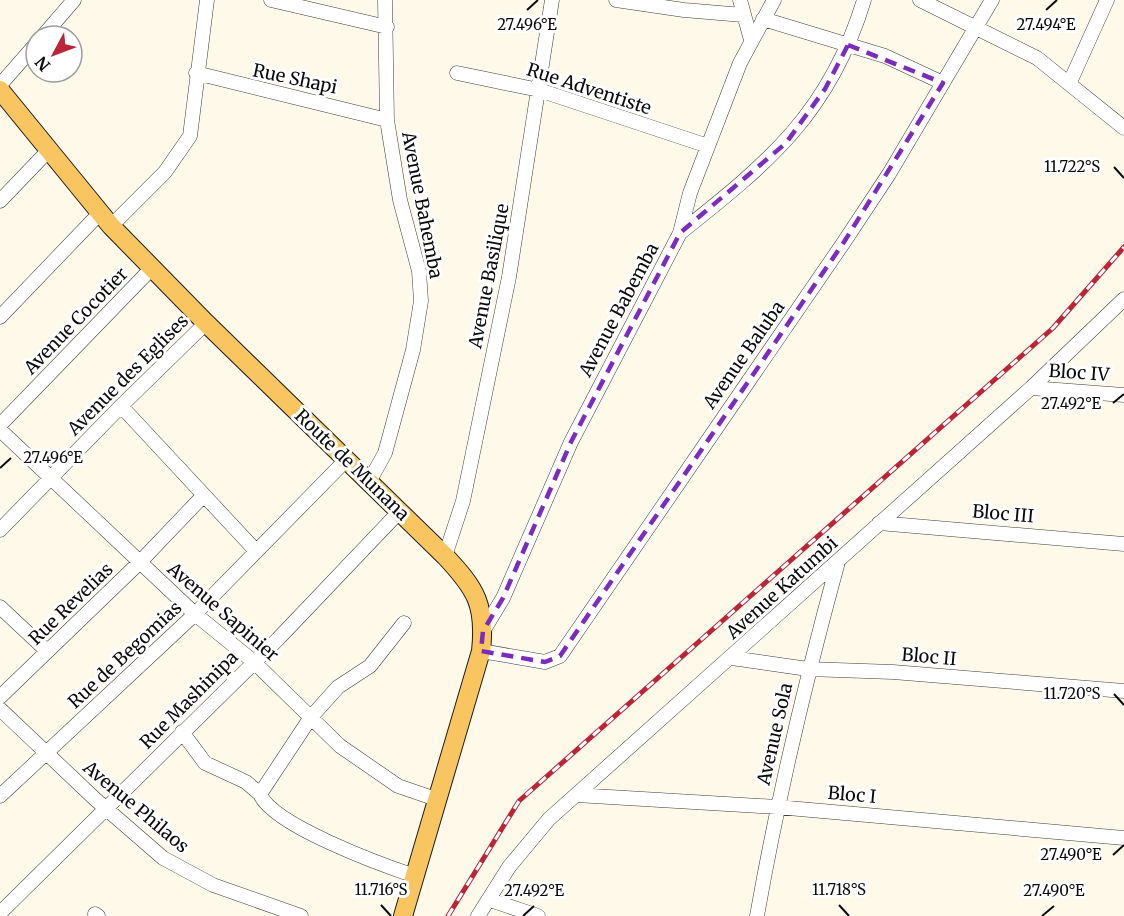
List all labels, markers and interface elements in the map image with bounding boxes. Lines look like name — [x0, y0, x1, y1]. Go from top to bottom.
text: 27.496°E — [497, 15, 557, 34]
text: 27.494°E — [1017, 15, 1076, 34]
north arrow — [24, 24, 84, 84]
text: N — [31, 52, 54, 75]
street label: Rue Shapi — [251, 58, 340, 99]
street label: Rue Adventiste — [524, 58, 654, 119]
street label: Avenue Bahemba — [397, 129, 448, 281]
text: 11.722°S — [1044, 157, 1100, 176]
street label: Avenue Basilique — [463, 202, 514, 351]
street label: Avenue Babemba — [573, 239, 664, 382]
street label: Avenue Cocotier — [18, 262, 132, 380]
street label: Avenue Baluba — [697, 296, 790, 414]
street label: Avenue des Eglises — [62, 309, 193, 441]
street label: Bloc IV — [1048, 359, 1111, 386]
text: 27.492°E — [1041, 394, 1101, 413]
street label: Route de Munana — [290, 404, 415, 526]
text: 27.496°E — [23, 448, 83, 467]
street label: Bloc III — [971, 499, 1035, 528]
street label: Avenue Katumbi — [720, 531, 842, 644]
street label: Avenue Sapinier — [162, 556, 284, 666]
street label: Rue Revelias — [24, 558, 118, 650]
street label: Rue de Begomias — [63, 596, 186, 713]
street label: Bloc II — [901, 643, 958, 670]
street label: Rue Mashinipa — [135, 646, 243, 754]
street label: Avenue Sola — [751, 680, 797, 788]
text: 11.720°S — [1043, 684, 1101, 703]
street label: Avenue Philaos — [78, 755, 194, 858]
street label: Bloc I — [827, 781, 877, 808]
text: 27.490°E — [1040, 845, 1102, 864]
text: 11.716°S — [354, 880, 408, 899]
text: 11.718°S — [812, 880, 866, 899]
text: 27.492°E — [504, 881, 564, 900]
text: 27.490°E — [1023, 881, 1085, 900]

